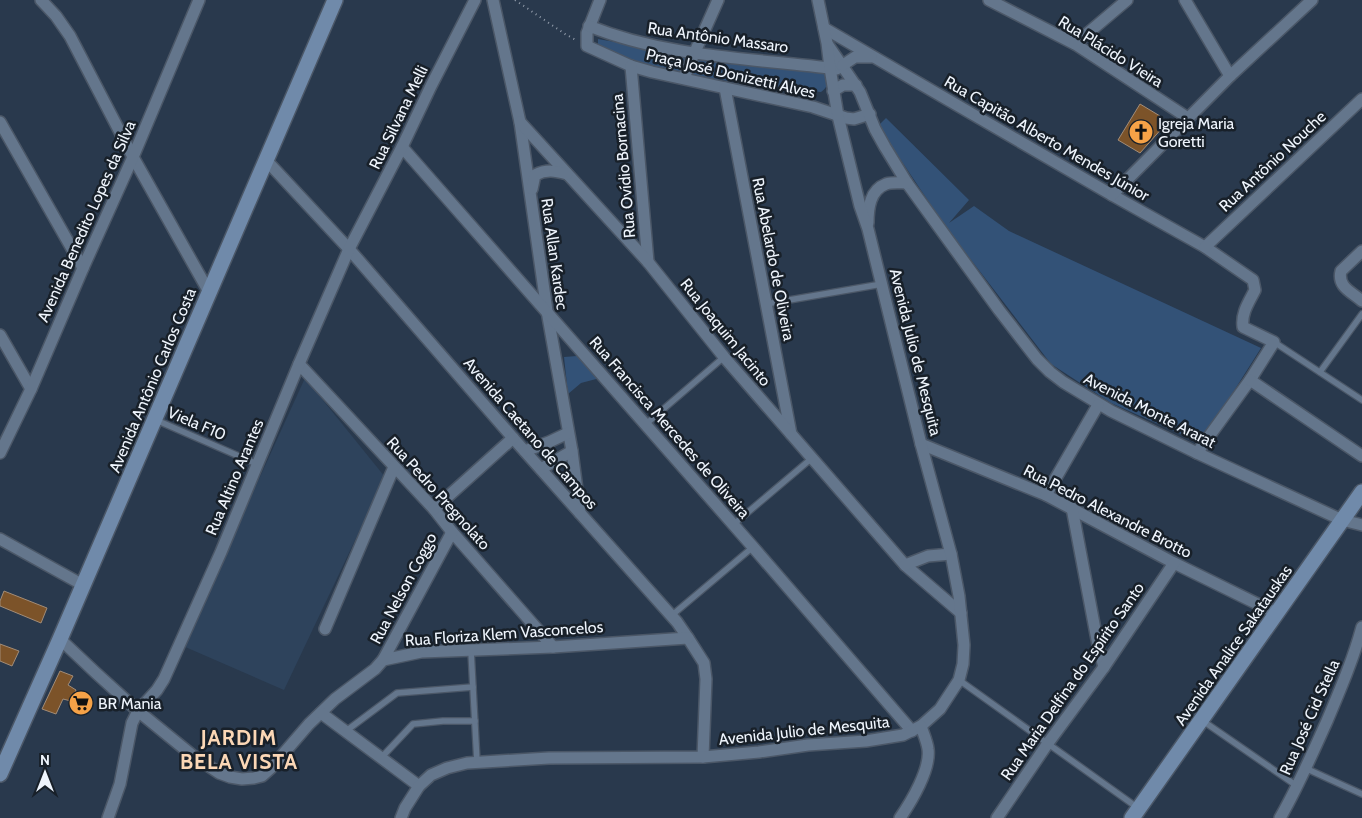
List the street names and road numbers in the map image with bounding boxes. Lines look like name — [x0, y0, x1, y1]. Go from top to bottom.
street label: Rua Plácido Vieira — [1055, 12, 1167, 91]
street label: Rua Antônio Massaro — [646, 18, 790, 57]
street label: Praça José Donizetti Alves — [644, 45, 818, 102]
street label: Rua Silvana Melli — [365, 62, 432, 172]
street label: Rua Capitão Alberto Mendes Júnior — [941, 72, 1153, 206]
street label: Rua Ovídio Bornacina — [608, 93, 639, 239]
street label: Rua Antônio Nouche — [1215, 107, 1330, 216]
street label: Avenida Benedito Lopes da Silva — [33, 117, 140, 325]
street label: Rua Abelardo de Oliveira — [748, 176, 799, 343]
street label: Rua Allan Kardec — [537, 197, 572, 311]
street label: Avenida Julio de Mesquita — [886, 267, 946, 438]
street label: Rua Joaquim Jacinto — [676, 275, 775, 390]
street label: Avenida Antônio Carlos Costa — [105, 285, 200, 475]
street label: Rua Francisca Mercedes de Oliveira — [585, 333, 754, 522]
street label: Avenida Caetano de Campos — [460, 354, 602, 513]
street label: Avenida Monte Ararat — [1081, 369, 1219, 452]
street label: Viela F10 — [165, 403, 229, 444]
street label: Rua Altino Arantes — [201, 416, 268, 538]
street label: Rua Pedro Pregnolato — [383, 433, 495, 554]
street label: Rua Pedro Alexandre Brotto — [1021, 461, 1195, 562]
street label: Rua Nelson Coggo — [366, 529, 441, 647]
street label: Avenida Analice Sakatauskas — [1171, 561, 1296, 729]
street label: Rua Maria Delfina do Espírito Santo — [997, 579, 1148, 784]
street label: Rua Floriza Klem Vasconcelos — [404, 617, 604, 650]
street label: Rua José Cid Stella — [1276, 656, 1344, 778]
street label: Avenida Julio de Mesquita — [718, 712, 891, 749]

